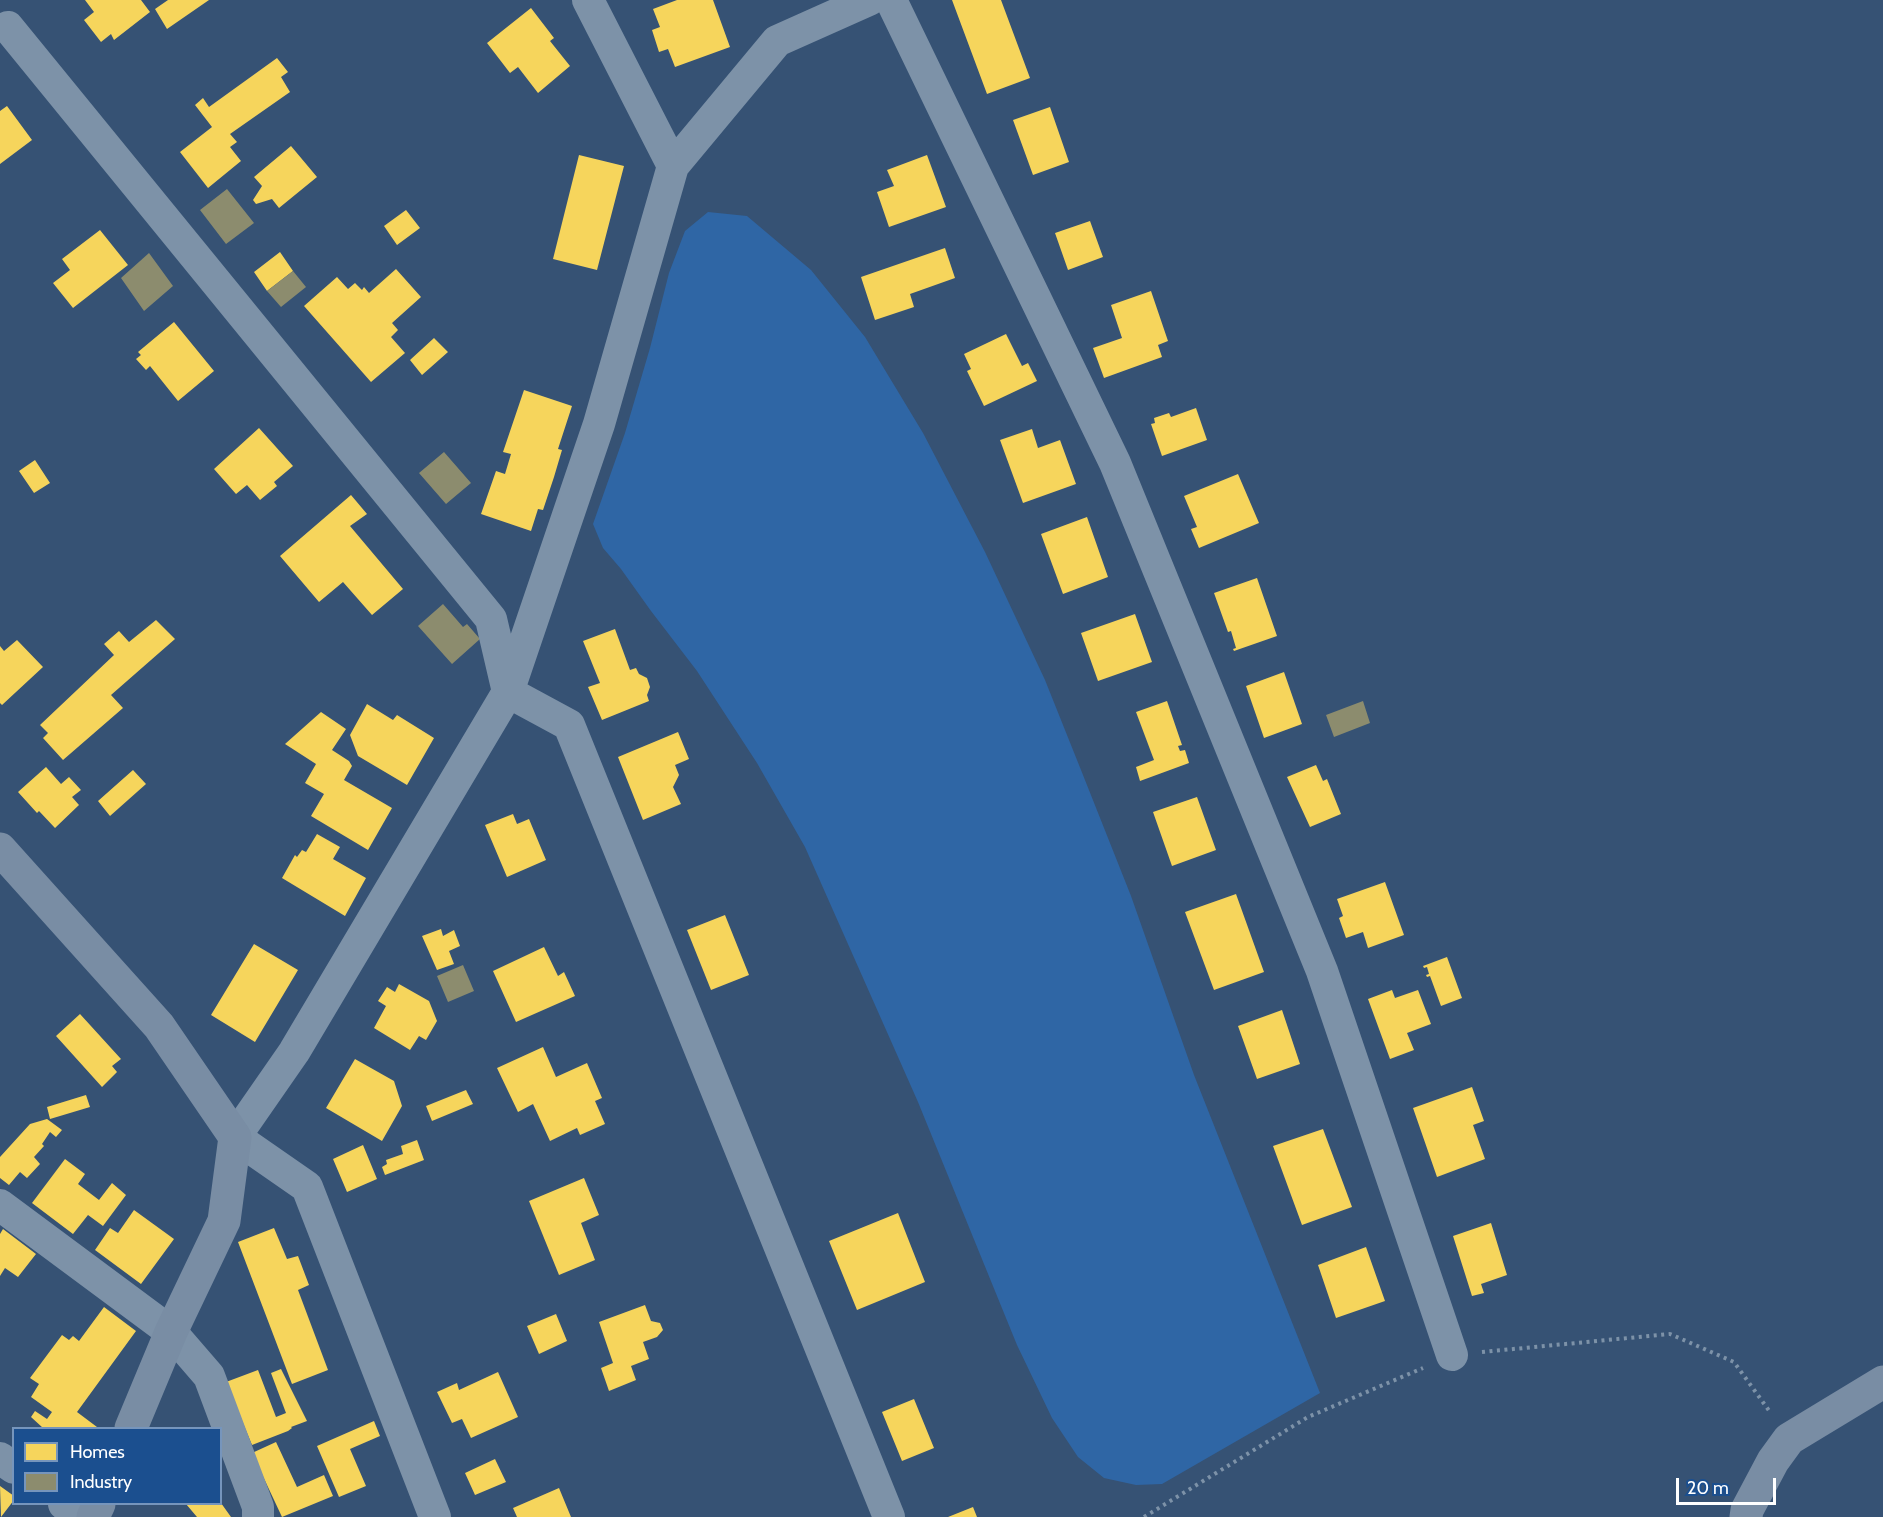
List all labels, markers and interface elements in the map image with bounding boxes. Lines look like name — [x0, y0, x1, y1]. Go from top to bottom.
legend — [12, 1427, 222, 1505]
text: Homes — [70, 1441, 125, 1463]
scale bar — [1679, 1466, 1780, 1504]
text: Industry — [70, 1471, 132, 1493]
text: 20 m — [1687, 1477, 1729, 1499]

